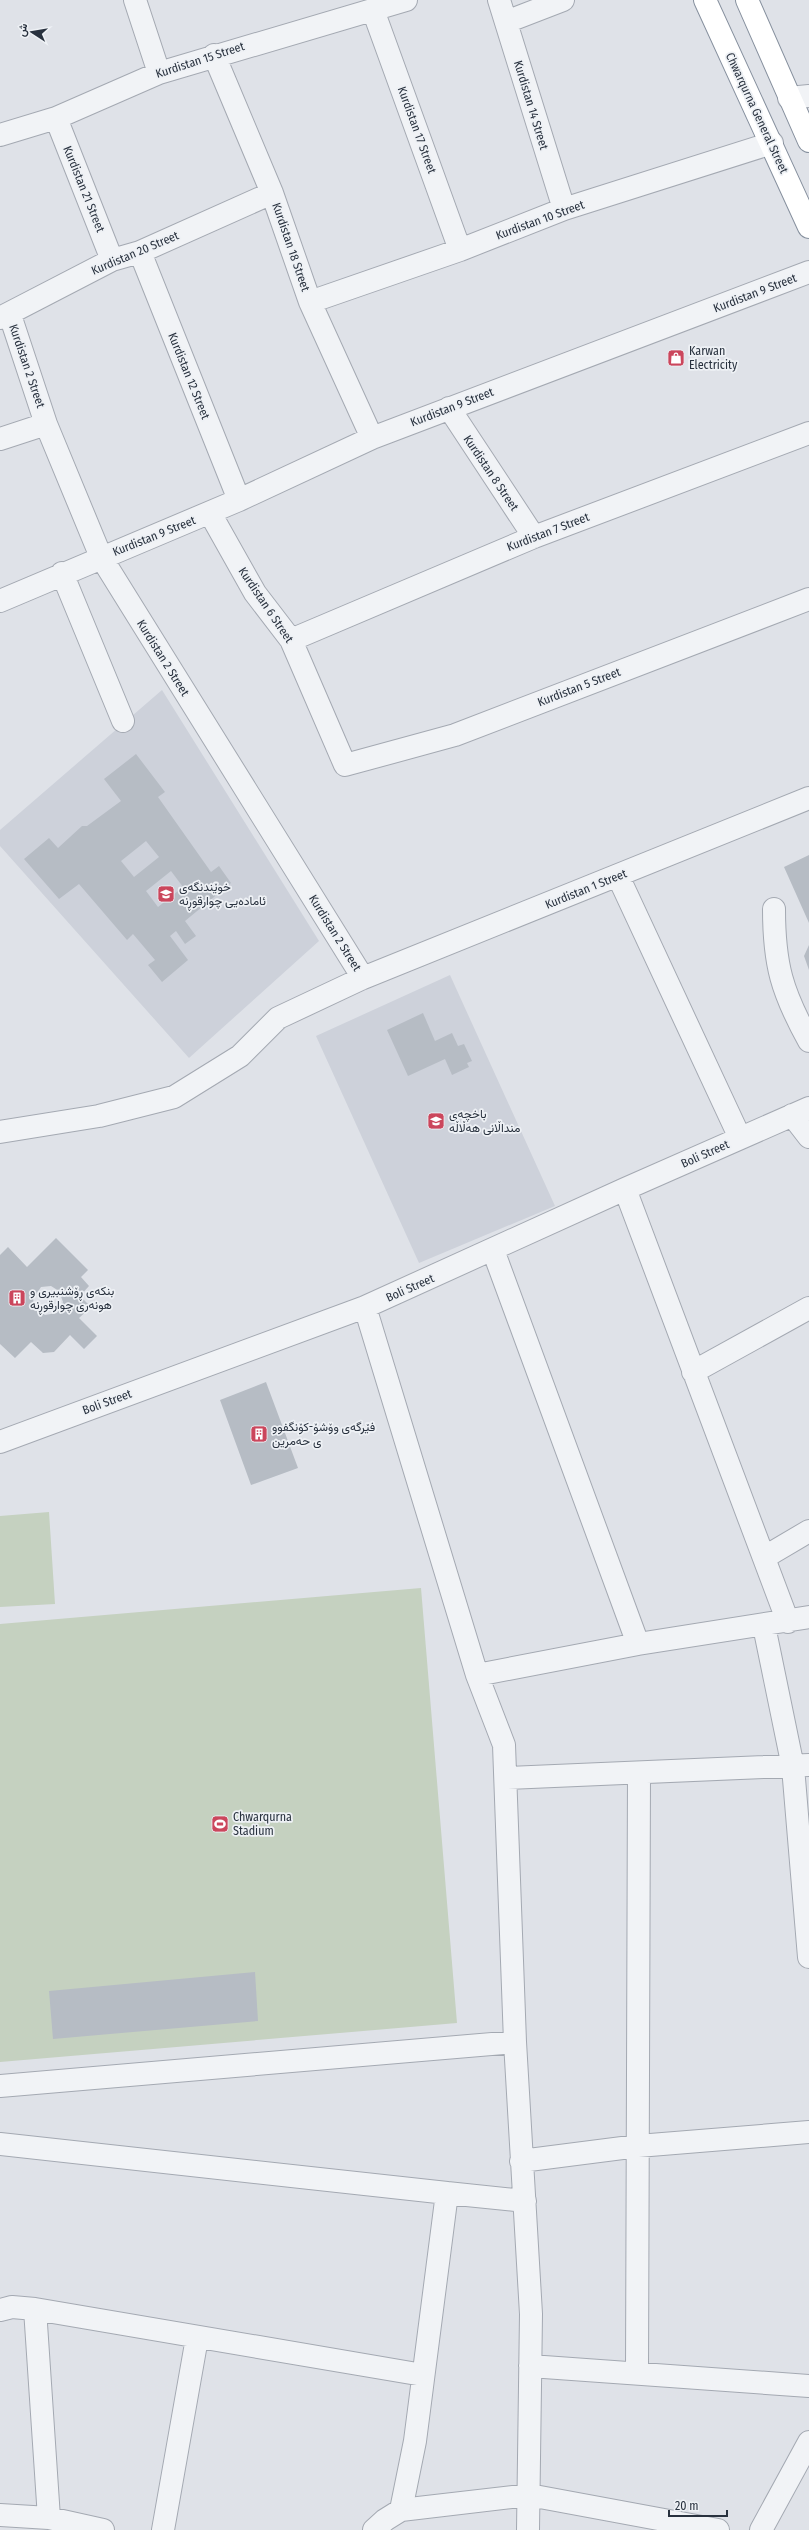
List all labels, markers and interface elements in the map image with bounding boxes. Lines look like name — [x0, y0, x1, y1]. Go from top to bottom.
north arrow — [12, 12, 52, 52]
text: ش — [15, 22, 30, 38]
street label: Kurdistan 15 Street — [154, 39, 246, 81]
street label: Chwarqurna General Street — [723, 50, 791, 176]
street label: Kurdistan 14 Street — [511, 59, 551, 151]
street label: Kurdistan 17 Street — [395, 85, 439, 176]
street label: Kurdistan 21 Street — [60, 144, 108, 234]
street label: Kurdistan 10 Street — [494, 197, 586, 242]
street label: Kurdistan 18 Street — [269, 201, 313, 293]
street label: Kurdistan 20 Street — [89, 228, 181, 278]
street label: Kurdistan 9 Street — [711, 271, 799, 315]
street label: Kurdistan 2 Street — [6, 322, 48, 410]
street label: Kurdistan 12 Street — [165, 331, 213, 421]
place label: Karwan Electricity — [689, 344, 738, 372]
shop icon: Karwan Electricity — [666, 348, 686, 368]
street label: Kurdistan 9 Street — [408, 385, 496, 429]
street label: Kurdistan 8 Street — [461, 433, 521, 514]
street label: Kurdistan 7 Street — [505, 510, 591, 554]
street label: Kurdistan 9 Street — [111, 513, 197, 559]
street label: Kurdistan 6 Street — [236, 565, 296, 645]
street label: Kurdistan 2 Street — [134, 617, 192, 699]
street label: Kurdistan 5 Street — [536, 665, 622, 709]
street label: Kurdistan 1 Street — [543, 866, 629, 912]
place label: خوێندنگەی ئامادەیی چوارقوڕنە — [179, 880, 266, 911]
school or university icon: خوێندنگەی ئامادەیی چوارقوڕنە — [156, 884, 176, 904]
street label: Kurdistan 2 Street — [306, 892, 364, 974]
place label: باخچەی منداڵانی هەڵاڵە — [449, 1107, 521, 1136]
school or university icon: باخچەی منداڵانی هەڵاڵە — [426, 1111, 446, 1131]
street label: Boli Street — [679, 1137, 731, 1171]
street label: Boli Street — [384, 1271, 436, 1305]
place label: بنکەی ڕۆشنبیری و هونەری چوارقوڕنە — [30, 1284, 114, 1315]
building icon: بنکەی ڕۆشنبیری و هونەری چوارقوڕنە — [7, 1288, 27, 1308]
street label: Boli Street — [80, 1387, 134, 1417]
place label: فێرگەی وۆشۆ-کۆنگفوو ی حەمرین — [272, 1420, 375, 1449]
building icon: فێرگەی وۆشۆ-کۆنگفوو ی حەمرین — [249, 1424, 269, 1444]
place label: Chwarqurna Stadium — [233, 1810, 292, 1838]
sports icon: Chwarqurna Stadium — [210, 1814, 230, 1834]
scale bar — [669, 2492, 727, 2518]
text: 20 m — [675, 2499, 699, 2513]

